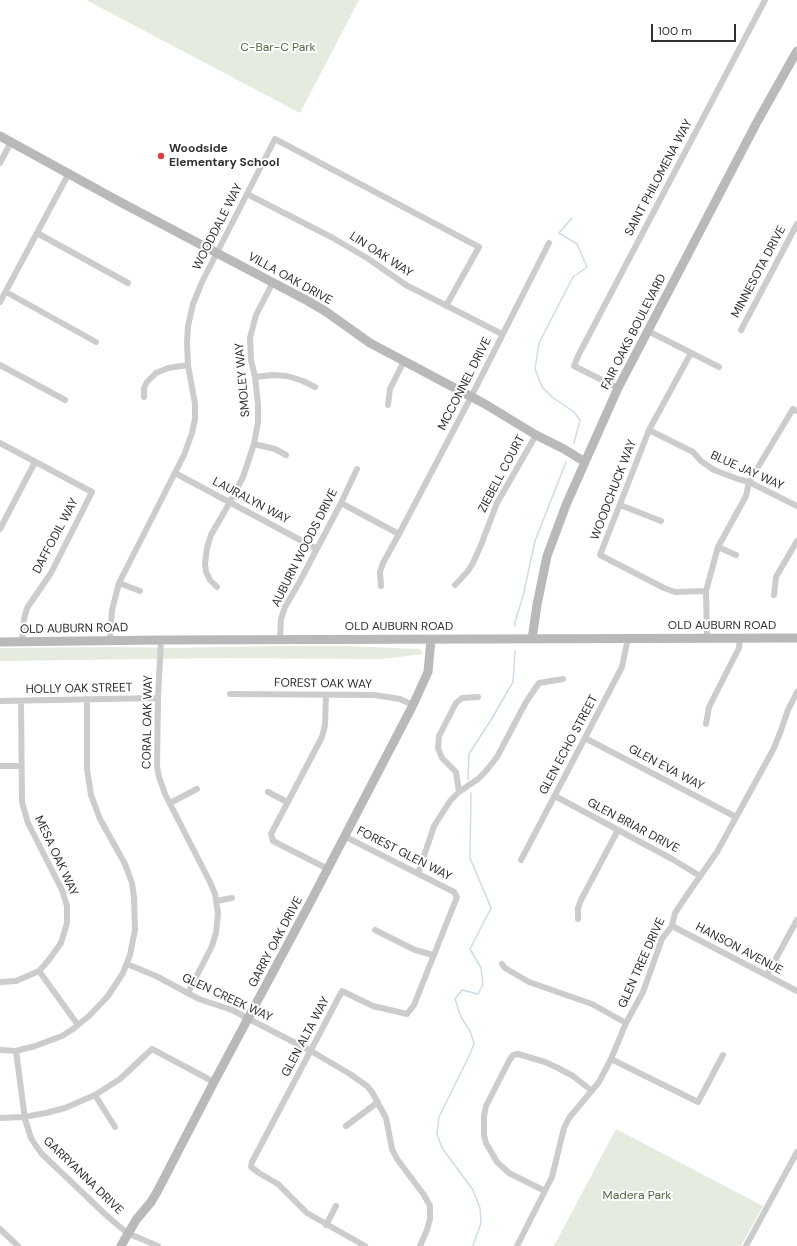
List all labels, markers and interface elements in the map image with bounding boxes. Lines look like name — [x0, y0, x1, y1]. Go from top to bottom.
scale bar — [653, 16, 738, 42]
text: 100 m — [658, 23, 692, 39]
park label: C-Bar-C Park — [240, 41, 316, 55]
street label: SAINT PHILOMENA WAY — [622, 117, 696, 239]
place label: Woodside Elementary School — [169, 142, 279, 170]
marker: Woodside Elementary School — [156, 151, 166, 161]
street label: WOODDALE WAY — [190, 181, 246, 273]
street label: MINNESOTA DRIVE — [729, 224, 789, 320]
street label: LIN OAK WAY — [347, 229, 415, 281]
street label: VILLA OAK DRIVE — [245, 250, 335, 308]
street label: FAIR OAKS BOULEVARD — [598, 272, 670, 392]
street label: MCCONNEL DRIVE — [435, 335, 495, 433]
street label: SMOLEY WAY — [233, 342, 253, 418]
street label: ZIEBELL COURT — [476, 433, 528, 515]
street label: WOODCHUCK WAY — [588, 438, 640, 542]
street label: BLUE JAY WAY — [708, 448, 786, 494]
street label: LAURALYN WAY — [210, 475, 292, 527]
street label: AUBURN WOODS DRIVE — [269, 487, 341, 609]
street label: DAFFODIL WAY — [30, 496, 82, 576]
street label: OLD AUBURN ROAD — [668, 619, 776, 633]
street label: OLD AUBURN ROAD — [345, 620, 453, 634]
street label: OLD AUBURN ROAD — [20, 621, 128, 637]
street label: CORAL OAK WAY — [140, 675, 156, 769]
street label: FOREST OAK WAY — [274, 676, 372, 692]
street label: HOLLY OAK STREET — [25, 681, 133, 697]
street label: GLEN ECHO STREET — [537, 693, 601, 797]
street label: GLEN EVA WAY — [626, 742, 706, 794]
street label: GLEN BRIAR DRIVE — [585, 796, 681, 856]
street label: MESA OAK WAY — [31, 814, 81, 898]
street label: FOREST GLEN WAY — [354, 824, 454, 884]
street label: GARRY OAK DRIVE — [246, 894, 306, 990]
street label: GLEN TREE DRIVE — [616, 916, 668, 1010]
street label: HANSON AVENUE — [693, 920, 785, 978]
street label: GLEN CREEK WAY — [180, 971, 274, 1025]
street label: GLEN ALTA WAY — [279, 995, 333, 1079]
street label: GARRYANNA DRIVE — [40, 1134, 126, 1218]
park label: Madera Park — [603, 1189, 671, 1203]

